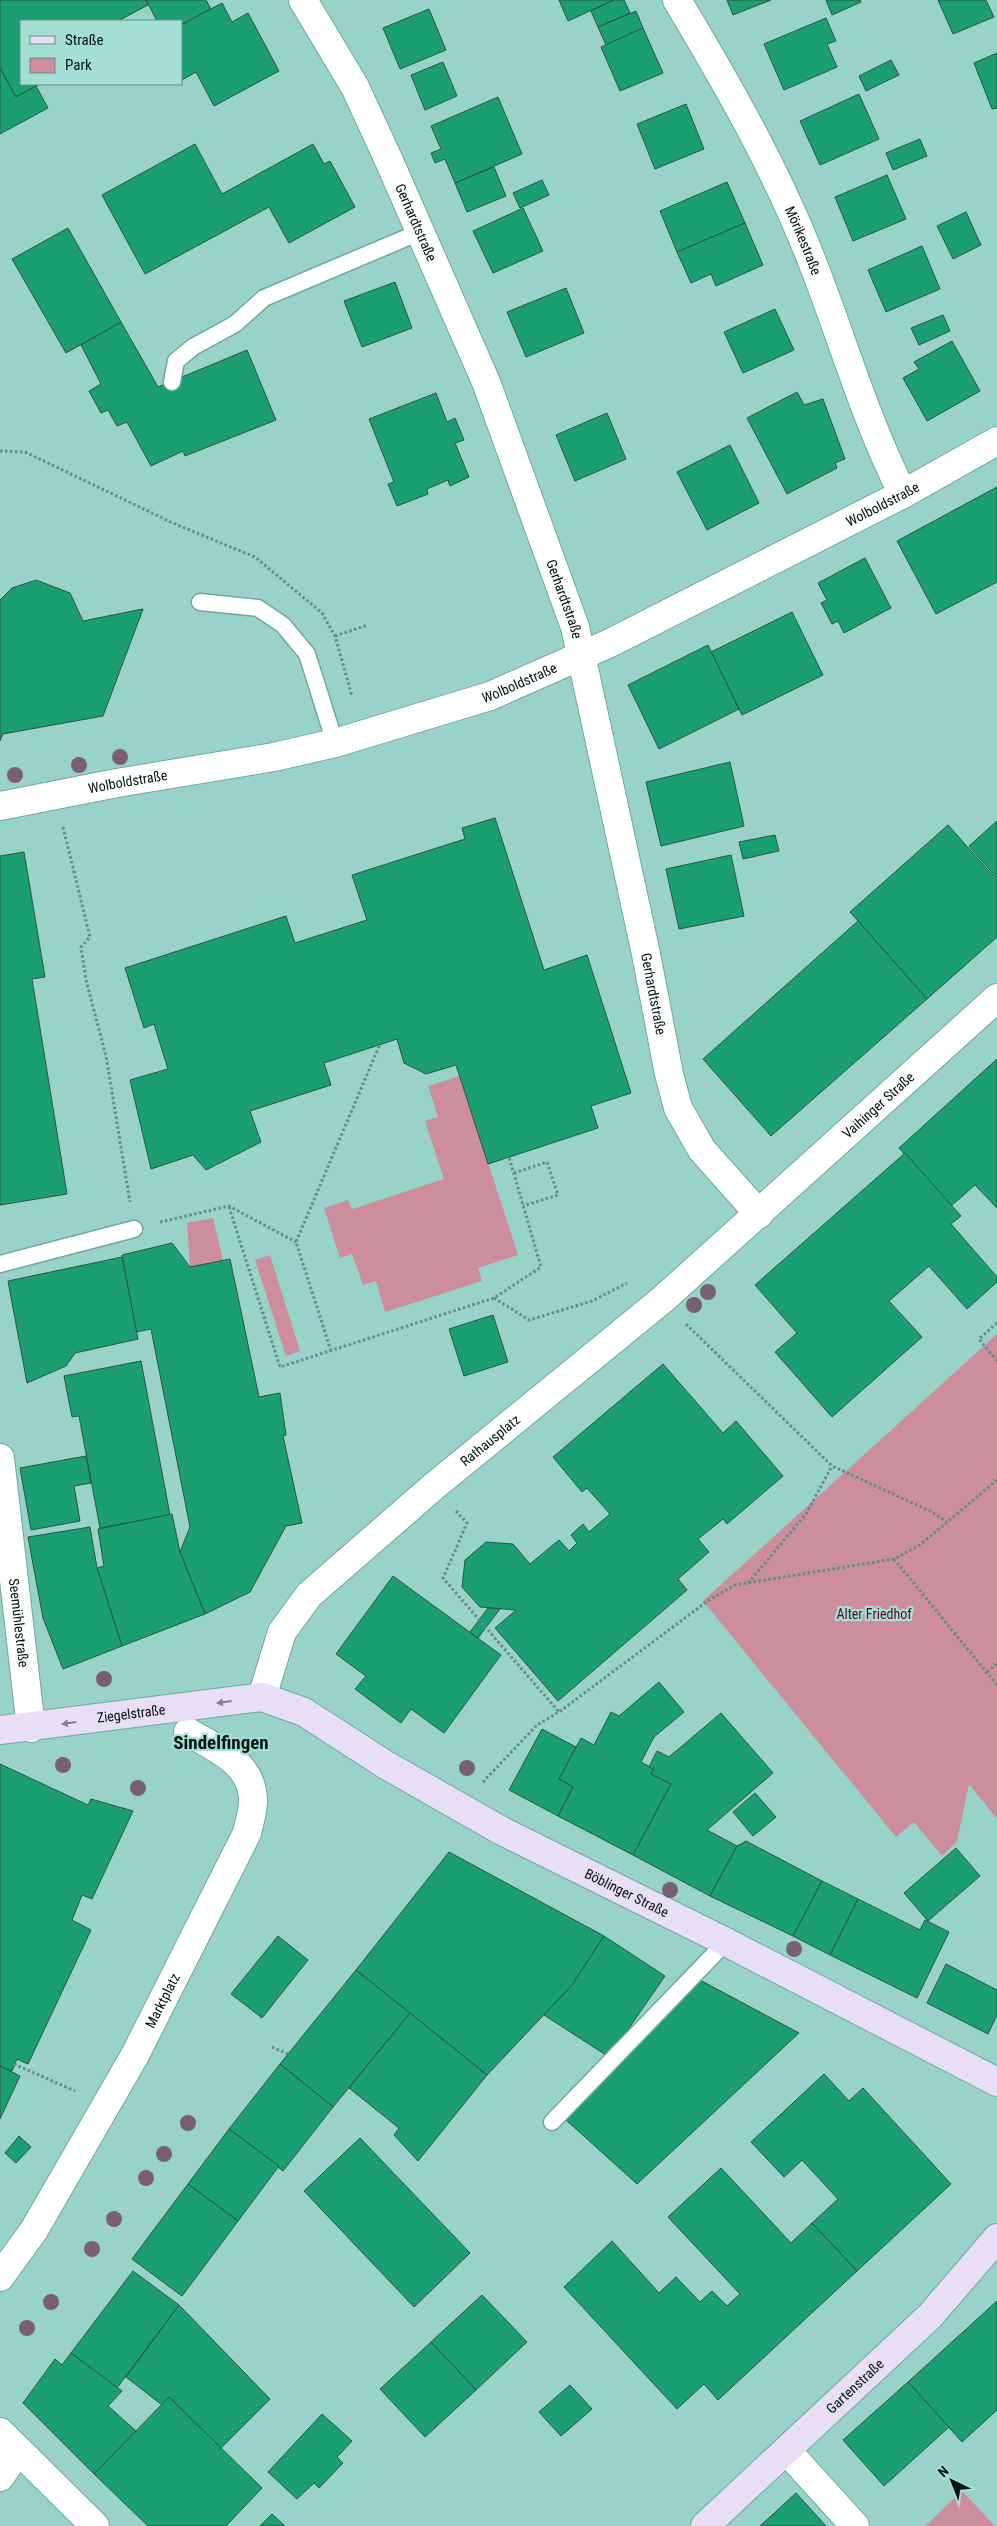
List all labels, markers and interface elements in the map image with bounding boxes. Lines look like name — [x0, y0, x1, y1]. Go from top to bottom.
legend — [20, 20, 182, 85]
text: Straße — [65, 31, 104, 49]
text: Park — [65, 56, 92, 74]
street label: Gerhardtstraße — [392, 181, 440, 264]
street label: Mörikestraße — [782, 204, 825, 278]
street label: Wolboldstraße — [843, 478, 922, 530]
street label: Gerhardtstraße — [543, 557, 585, 641]
street label: Wolboldstraße — [480, 659, 560, 706]
street label: Wolboldstraße — [87, 767, 169, 796]
street label: Gerhardtstraße — [638, 952, 669, 1037]
street label: Vaihinger Straße — [839, 1068, 918, 1142]
street label: Rathausplatz — [457, 1411, 523, 1469]
street label: Seemühlestraße — [6, 1578, 32, 1669]
park label: Alter Friedhof — [836, 1606, 912, 1622]
one-way arrow — [216, 1698, 232, 1706]
street label: Ziegelstraße — [96, 1701, 167, 1726]
one-way arrow — [60, 1719, 76, 1727]
district label: Sindelfingen — [173, 1731, 269, 1754]
street label: Böblinger Straße — [582, 1865, 672, 1921]
street label: Marktplatz — [142, 1971, 183, 2031]
street label: Gartenstraße — [823, 2355, 887, 2417]
north arrow — [927, 2456, 977, 2506]
text: N — [935, 2463, 952, 2480]

